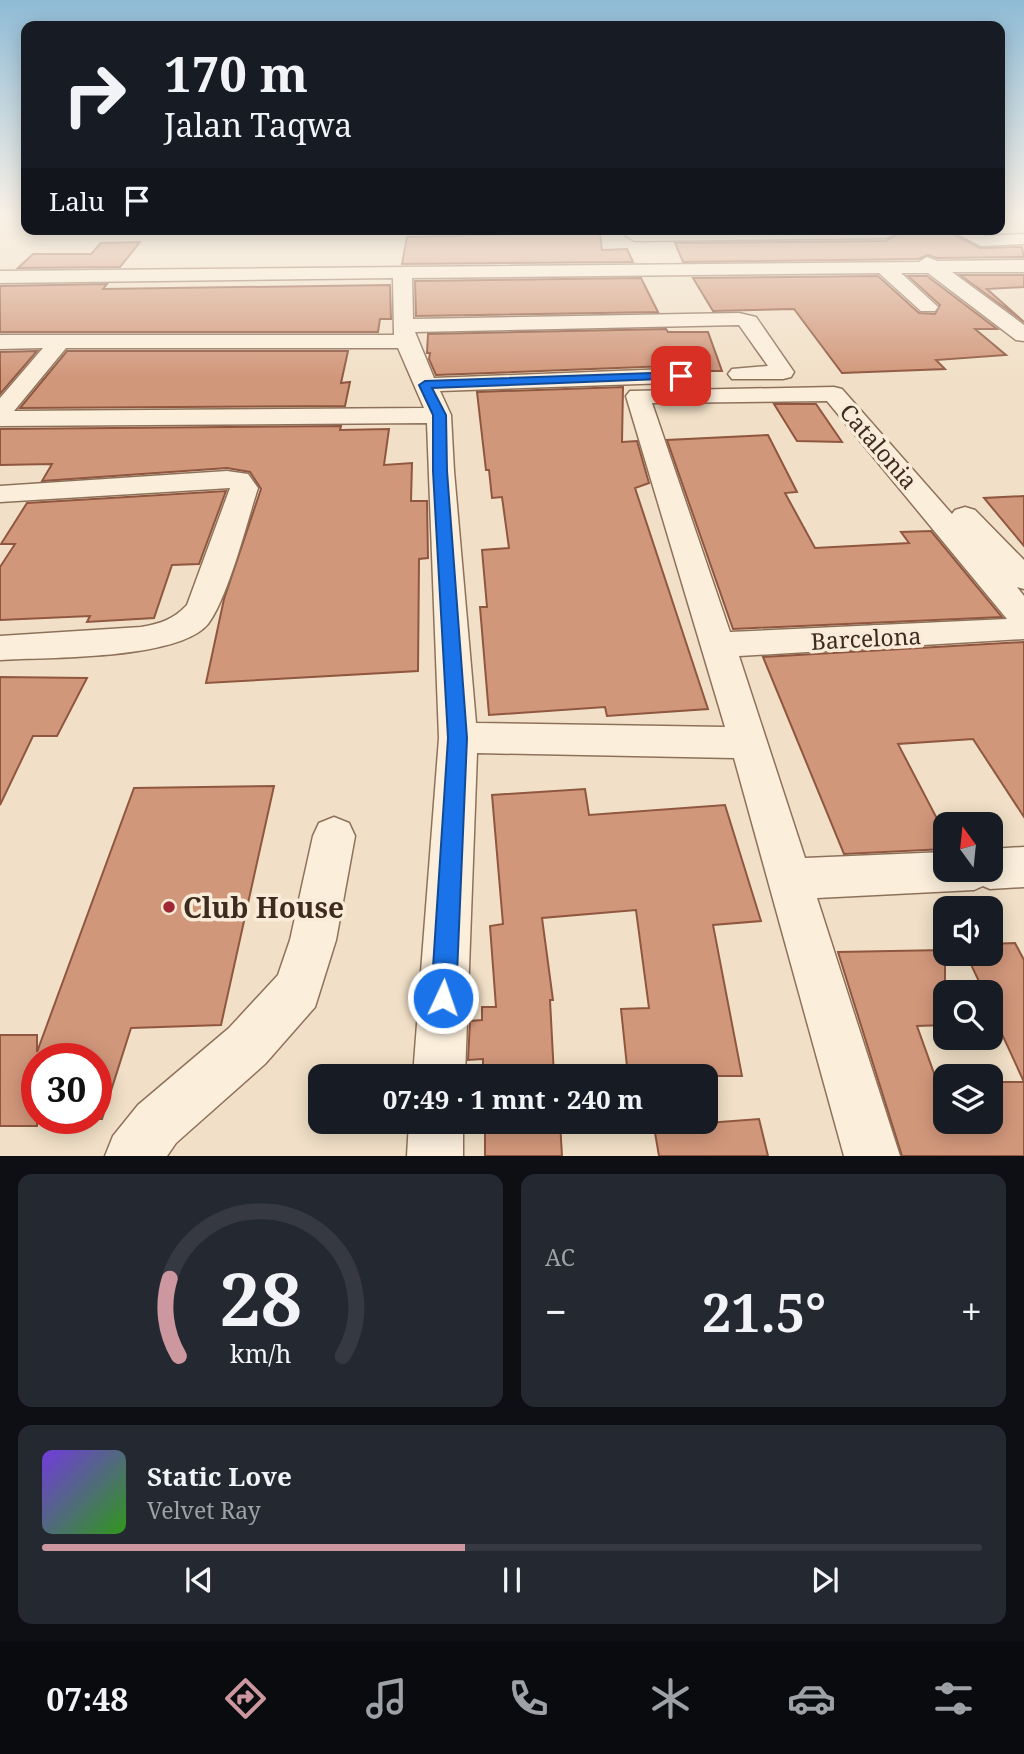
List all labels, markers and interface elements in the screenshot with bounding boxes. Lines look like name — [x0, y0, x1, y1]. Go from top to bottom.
text: 170 m — [164, 40, 308, 106]
icon: right — [49, 49, 140, 140]
text: Jalan Taqwa — [164, 103, 352, 146]
icon: arrive — [118, 182, 156, 220]
text: Lalu — [49, 183, 104, 219]
pin — [651, 346, 711, 406]
icon: arrive — [662, 357, 700, 395]
street label: Catalonia — [833, 396, 925, 496]
street label: Barcelona — [810, 619, 922, 657]
north arrow — [933, 812, 1003, 882]
map controls — [933, 812, 1003, 1134]
place label: Club House — [183, 888, 344, 926]
button: sound — [933, 896, 1003, 966]
marker: Club House — [161, 899, 177, 915]
position arrow — [406, 961, 480, 1035]
button: search — [933, 980, 1003, 1050]
speed limit sign: 30 — [21, 1043, 112, 1134]
button: layers — [933, 1064, 1003, 1134]
text: 07:49 · 1 mnt · 240 m — [383, 1081, 643, 1117]
text: AC — [545, 1241, 575, 1273]
text: 28 — [219, 1249, 302, 1348]
text: 21.5° — [702, 1276, 826, 1347]
text: − — [545, 1285, 567, 1337]
text: + — [961, 1285, 982, 1337]
text: km/h — [230, 1336, 291, 1370]
text: Static Love — [147, 1458, 292, 1494]
text: Velvet Ray — [147, 1494, 261, 1526]
icon: previous — [180, 1561, 218, 1599]
icon: pause — [493, 1561, 531, 1599]
icon: next — [806, 1561, 844, 1599]
icon: directions — [221, 1674, 270, 1723]
icon: music — [362, 1674, 411, 1723]
icon: phone — [504, 1674, 553, 1723]
icon: climate — [646, 1674, 695, 1723]
icon: car — [787, 1674, 836, 1723]
icon: filters — [929, 1674, 978, 1723]
text: 07:48 — [46, 1677, 128, 1720]

